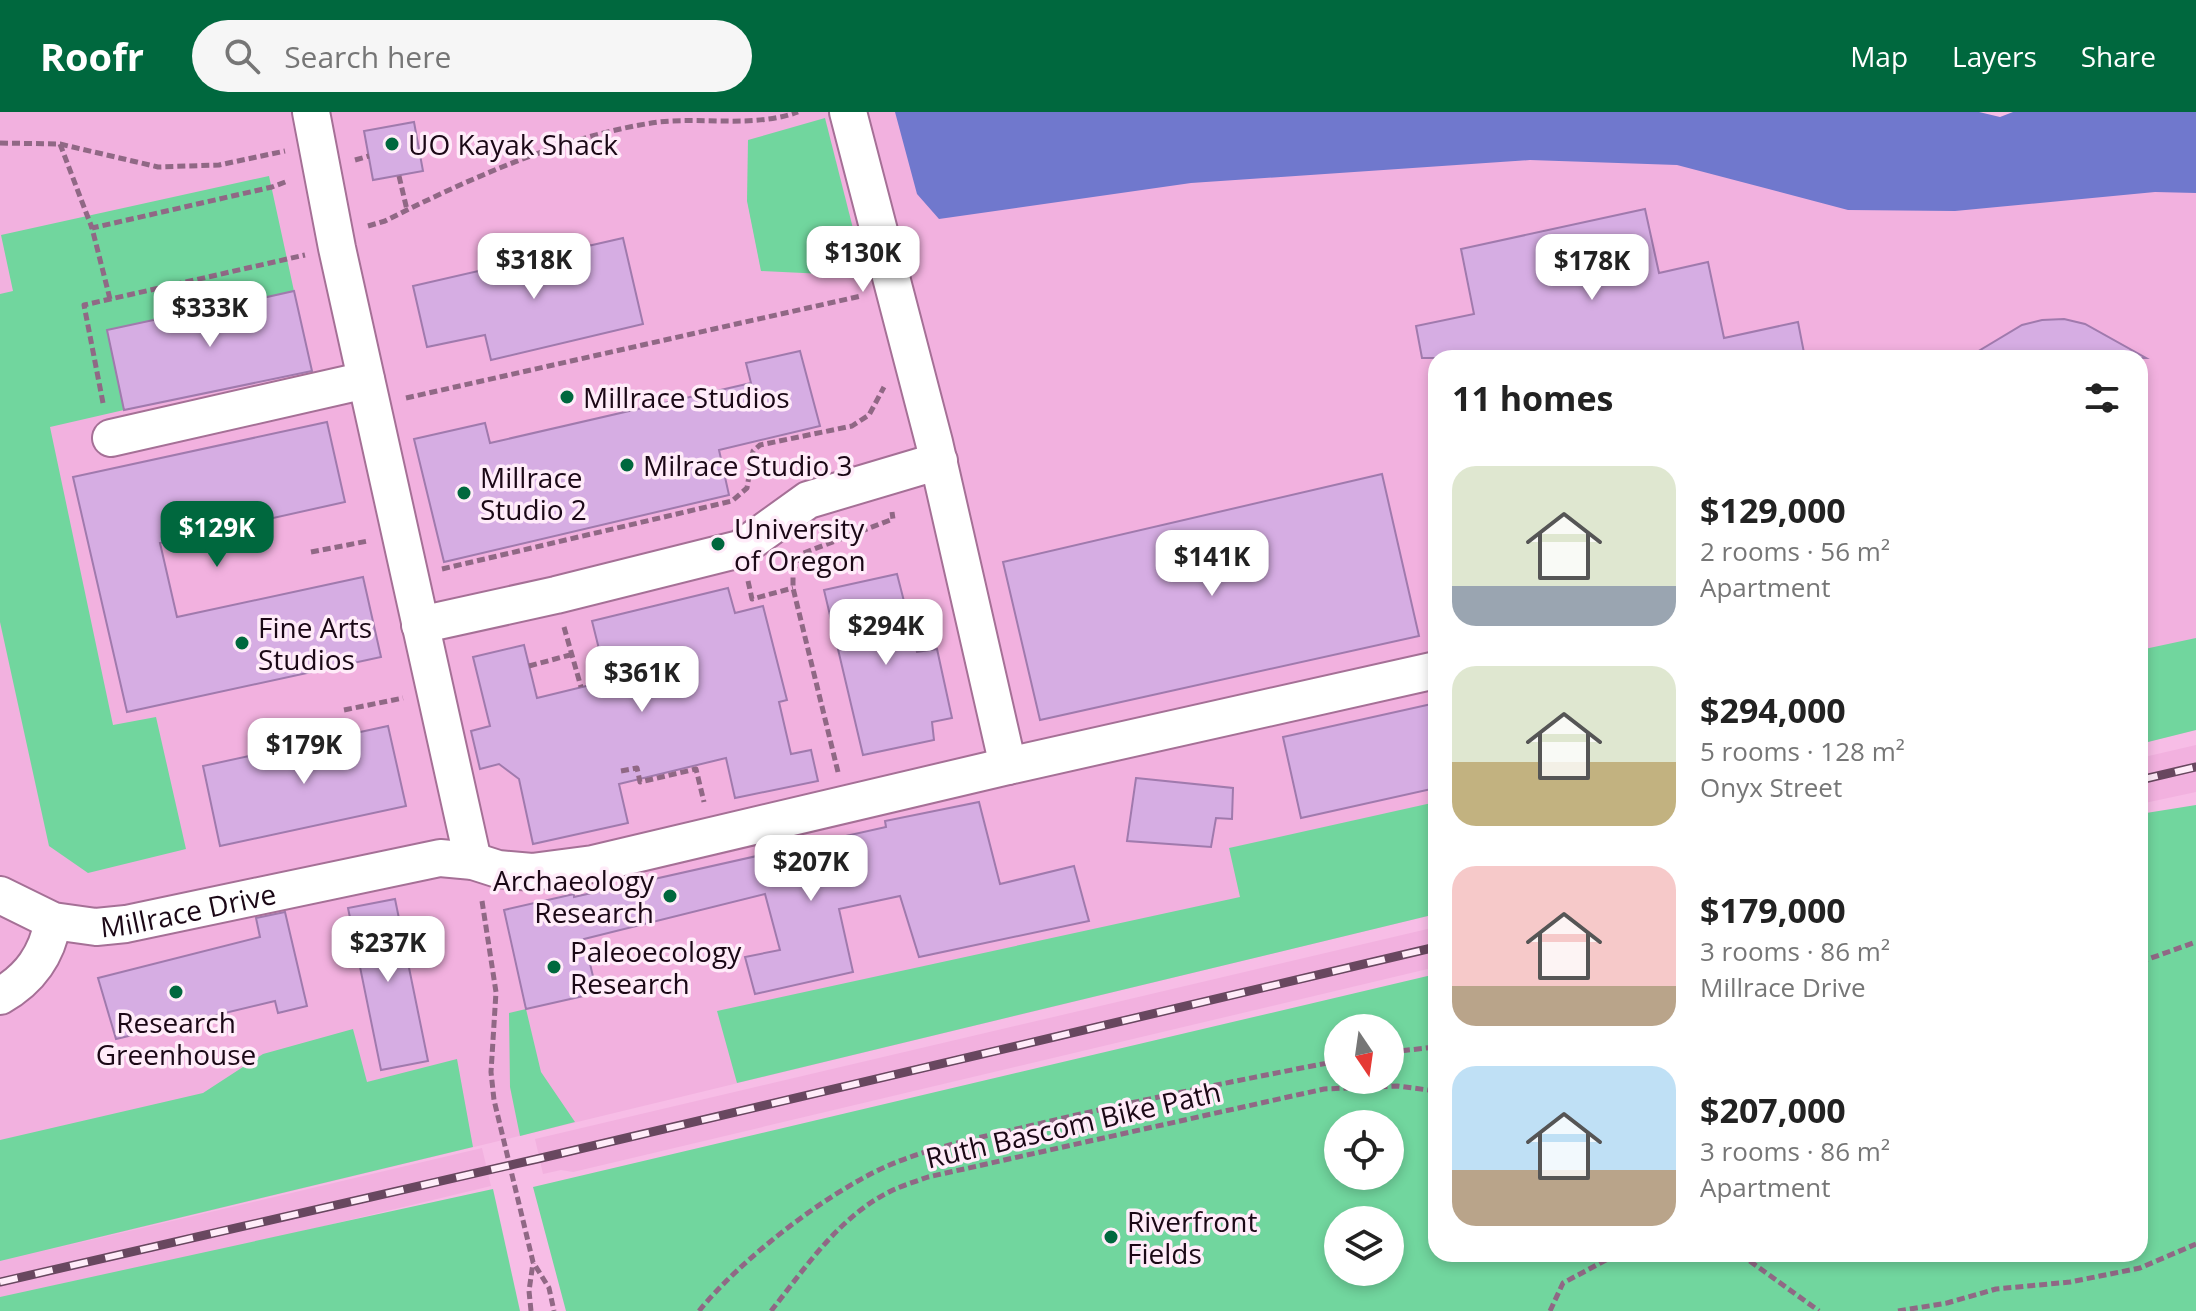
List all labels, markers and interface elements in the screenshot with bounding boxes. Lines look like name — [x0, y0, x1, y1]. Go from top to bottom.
search box — [192, 20, 752, 92]
text: Roofr — [40, 30, 144, 82]
icon: search — [220, 34, 264, 78]
text: Search here — [284, 36, 451, 77]
text: Map — [1850, 37, 1908, 75]
text: Layers — [1952, 37, 2037, 75]
text: Share — [2081, 37, 2156, 75]
place label: UO Kayak Shack — [408, 125, 618, 163]
marker: UO Kayak Shack — [383, 135, 401, 153]
pin: $130K — [807, 226, 919, 294]
pin: $318K — [478, 233, 590, 301]
text: $130K — [825, 234, 901, 270]
pin: $178K — [1536, 234, 1648, 302]
text: $318K — [496, 241, 572, 277]
text: $178K — [1554, 242, 1630, 278]
pin: $333K — [154, 281, 266, 349]
text: $333K — [172, 289, 248, 325]
text: 11 homes — [1452, 375, 1613, 421]
icon: filters — [2080, 376, 2124, 420]
place label: Millrace Studios — [583, 378, 790, 416]
marker: Millrace Studios — [558, 388, 576, 406]
place label: Milrace Studio 3 — [643, 446, 853, 484]
marker: Milrace Studio 3 — [618, 456, 636, 474]
place label: Millrace Studio 2 — [480, 458, 587, 528]
marker: Millrace Studio 2 — [455, 484, 473, 502]
text: $129,000 — [1700, 487, 1846, 533]
icon: home — [1516, 498, 1612, 594]
pin: $129K — [161, 501, 273, 569]
text: $129K — [179, 509, 255, 545]
place label: University of Oregon — [734, 509, 866, 579]
pin: $141K — [1156, 530, 1268, 598]
text: 2 rooms · 56 m² — [1700, 533, 1890, 569]
marker: University of Oregon — [709, 535, 727, 553]
text: $141K — [1174, 538, 1250, 574]
text: Apartment — [1700, 569, 1831, 605]
pin: $294K — [830, 599, 942, 667]
text: $294K — [848, 607, 924, 643]
place label: Fine Arts Studios — [258, 608, 372, 678]
marker: Fine Arts Studios — [233, 634, 251, 652]
pin: $361K — [586, 646, 698, 714]
text: $361K — [604, 654, 680, 690]
text: $294,000 — [1700, 687, 1846, 733]
icon: home — [1516, 698, 1612, 794]
pin: $179K — [248, 718, 360, 786]
text: $179K — [266, 726, 342, 762]
text: 5 rooms · 128 m² — [1700, 733, 1905, 769]
text: Onyx Street — [1700, 769, 1842, 805]
pin: $207K — [755, 835, 867, 903]
text: $207K — [773, 843, 849, 879]
place label: Archaeology Research — [493, 861, 655, 931]
street label: Millrace Drive — [98, 874, 279, 945]
marker: Archaeology Research — [661, 887, 679, 905]
text: $179,000 — [1700, 887, 1846, 933]
icon: home — [1516, 898, 1612, 994]
pin: $237K — [332, 916, 444, 984]
text: $237K — [350, 924, 426, 960]
place label: Paleoecology Research — [570, 932, 742, 1002]
text: 3 rooms · 86 m² — [1700, 933, 1890, 969]
marker: Paleoecology Research — [545, 958, 563, 976]
text: Millrace Drive — [1700, 969, 1866, 1005]
marker: Research Greenhouse — [167, 983, 185, 1001]
place label: Research Greenhouse — [96, 1003, 256, 1073]
north arrow — [1324, 1014, 1404, 1094]
map controls — [1324, 1014, 1404, 1286]
street label: Ruth Bascom Bike Path — [922, 1072, 1224, 1176]
text: $207,000 — [1700, 1087, 1846, 1133]
icon: home — [1516, 1098, 1612, 1194]
button: locate — [1324, 1110, 1404, 1190]
text: 3 rooms · 86 m² — [1700, 1133, 1890, 1169]
text: Apartment — [1700, 1169, 1831, 1205]
place label: Riverfront Fields — [1127, 1202, 1257, 1272]
button: layers — [1324, 1206, 1404, 1286]
marker: Riverfront Fields — [1102, 1228, 1120, 1246]

